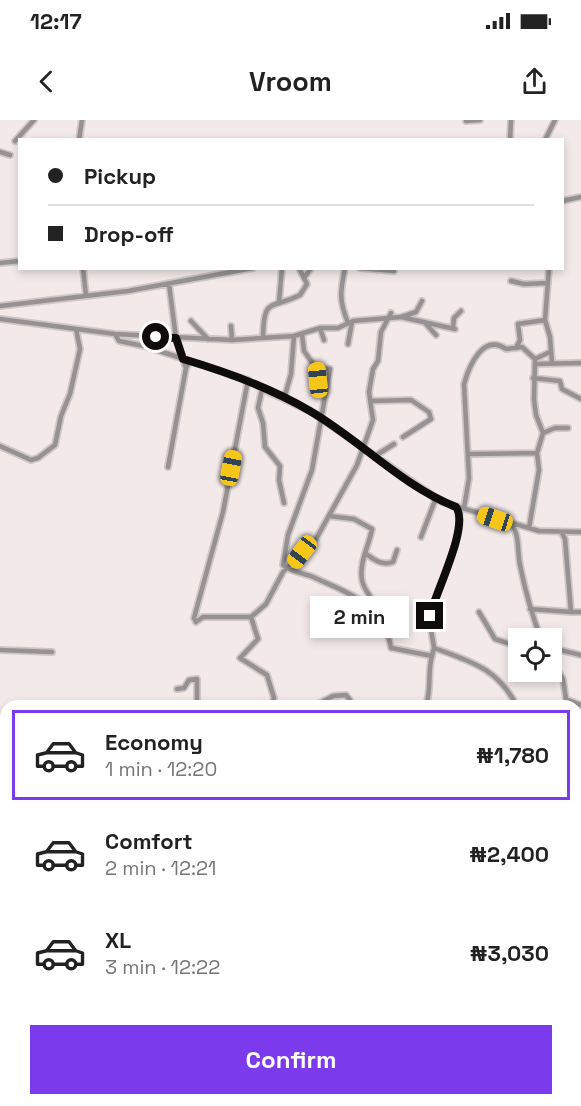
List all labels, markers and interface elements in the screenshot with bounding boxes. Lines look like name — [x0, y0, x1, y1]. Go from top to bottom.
text: 12:17 — [30, 7, 82, 35]
text: Vroom — [249, 64, 332, 99]
icon: back — [30, 65, 63, 98]
icon: share — [518, 65, 551, 98]
text: Pickup — [84, 162, 156, 190]
text: Drop-off — [84, 220, 174, 248]
route start — [142, 323, 169, 350]
car — [307, 361, 329, 399]
car — [219, 449, 243, 487]
car — [475, 505, 515, 533]
car — [284, 532, 320, 572]
callout: 2 min — [310, 595, 409, 637]
route end — [416, 602, 443, 629]
text: 2 min — [334, 604, 385, 630]
map controls — [508, 628, 562, 682]
button: locate — [508, 628, 562, 682]
icon: car — [33, 728, 87, 782]
text: Economy — [105, 728, 203, 756]
text: ₦1,780 — [476, 741, 549, 769]
text: 1 min · 12:20 — [105, 756, 217, 782]
icon: car — [33, 827, 87, 881]
text: Comfort — [105, 827, 193, 855]
text: ₦2,400 — [469, 840, 549, 868]
text: 2 min · 12:21 — [105, 855, 216, 881]
icon: car — [33, 926, 87, 980]
text: XL — [105, 926, 131, 954]
text: ₦3,030 — [470, 939, 549, 967]
text: 3 min · 12:22 — [105, 954, 220, 980]
button: Confirm — [30, 1025, 552, 1094]

